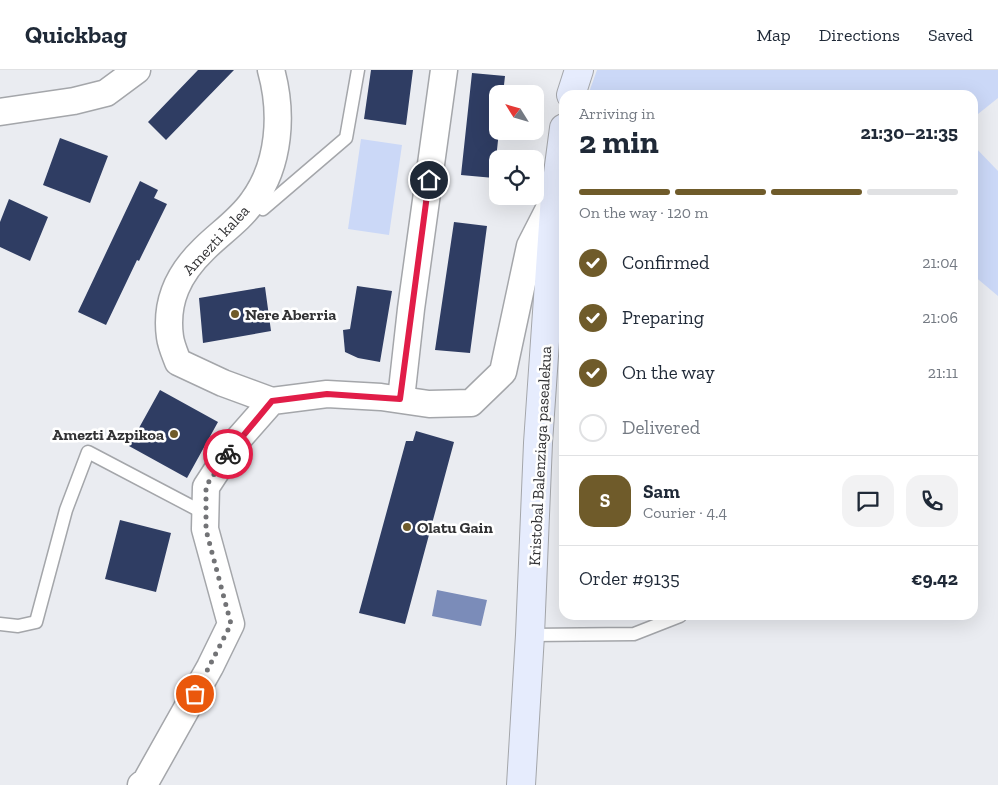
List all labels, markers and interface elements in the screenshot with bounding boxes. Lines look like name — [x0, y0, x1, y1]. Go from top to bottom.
text: Quickbag — [25, 20, 127, 49]
text: Map — [756, 24, 791, 46]
text: Directions — [819, 24, 900, 46]
text: Saved — [928, 24, 973, 46]
north arrow — [489, 85, 544, 140]
map controls — [489, 85, 544, 205]
text: Arriving in — [579, 104, 655, 123]
text: 21:30–21:35 — [860, 121, 958, 144]
text: 2 min — [579, 123, 659, 161]
button: locate — [489, 150, 544, 205]
pin — [408, 159, 450, 201]
icon: home — [415, 166, 443, 194]
street label: Amezti kalea — [179, 201, 253, 279]
text: On the way · 120 m — [579, 203, 708, 222]
icon: check — [579, 249, 607, 277]
text: Confirmed — [622, 251, 709, 274]
text: 21:04 — [922, 253, 958, 272]
icon: check — [579, 304, 607, 332]
place label: Nere Aberria — [245, 305, 336, 324]
text: Preparing — [622, 306, 704, 329]
marker: Nere Aberria — [229, 308, 241, 320]
text: 21:06 — [922, 308, 958, 327]
street label: Kristobal Balenziaga pasealekua — [525, 345, 555, 567]
icon: check — [579, 359, 607, 387]
text: On the way — [622, 361, 715, 384]
text: 21:11 — [928, 363, 958, 382]
text: Delivered — [622, 416, 700, 439]
place label: Amezti Azpikoa — [52, 425, 164, 444]
marker: Amezti Azpikoa — [168, 428, 180, 440]
courier — [203, 429, 253, 479]
icon: bike — [214, 440, 242, 468]
button: chat — [842, 475, 894, 527]
button: phone — [906, 475, 958, 527]
text: Sam — [643, 480, 680, 503]
text: S — [600, 489, 610, 512]
text: Courier · 4.4 — [643, 503, 727, 522]
place label: Olatu Gain — [417, 518, 493, 537]
marker: Olatu Gain — [401, 521, 413, 533]
text: Order #9135 — [579, 567, 680, 590]
text: €9.42 — [911, 567, 958, 590]
pin — [174, 673, 216, 715]
icon: bag — [181, 680, 209, 708]

